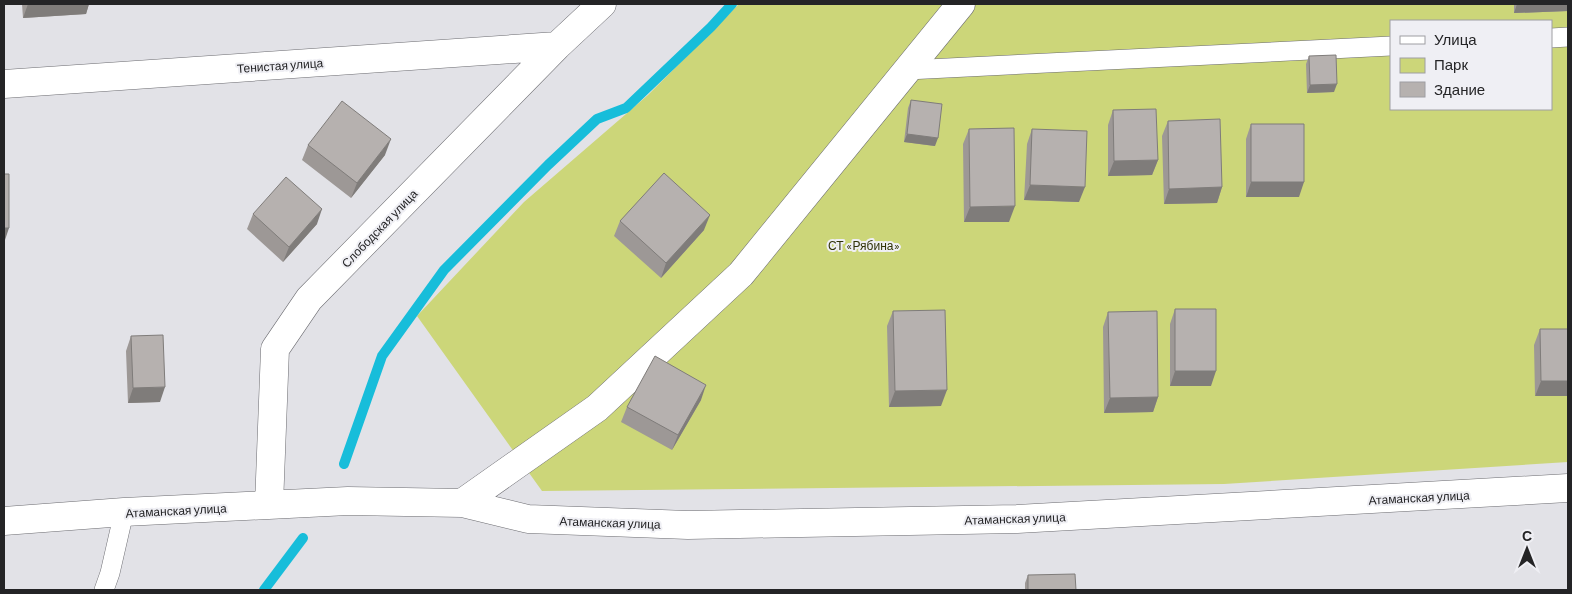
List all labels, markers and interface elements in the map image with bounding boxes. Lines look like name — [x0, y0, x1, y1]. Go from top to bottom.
legend — [1390, 20, 1552, 110]
text: Улица — [1434, 30, 1477, 48]
street label: Тенистая улица — [236, 55, 324, 76]
text: Парк — [1434, 55, 1468, 73]
text: Здание — [1434, 80, 1485, 98]
street label: Слободская улица — [338, 186, 421, 271]
park label: СТ «Рябина» — [828, 238, 900, 252]
street label: Атаманская улица — [1368, 487, 1470, 508]
street label: Атаманская улица — [125, 500, 227, 521]
street label: Атаманская улица — [964, 509, 1066, 528]
street label: Атаманская улица — [559, 513, 661, 532]
north arrow — [1502, 524, 1552, 574]
text: С — [1522, 527, 1532, 544]

